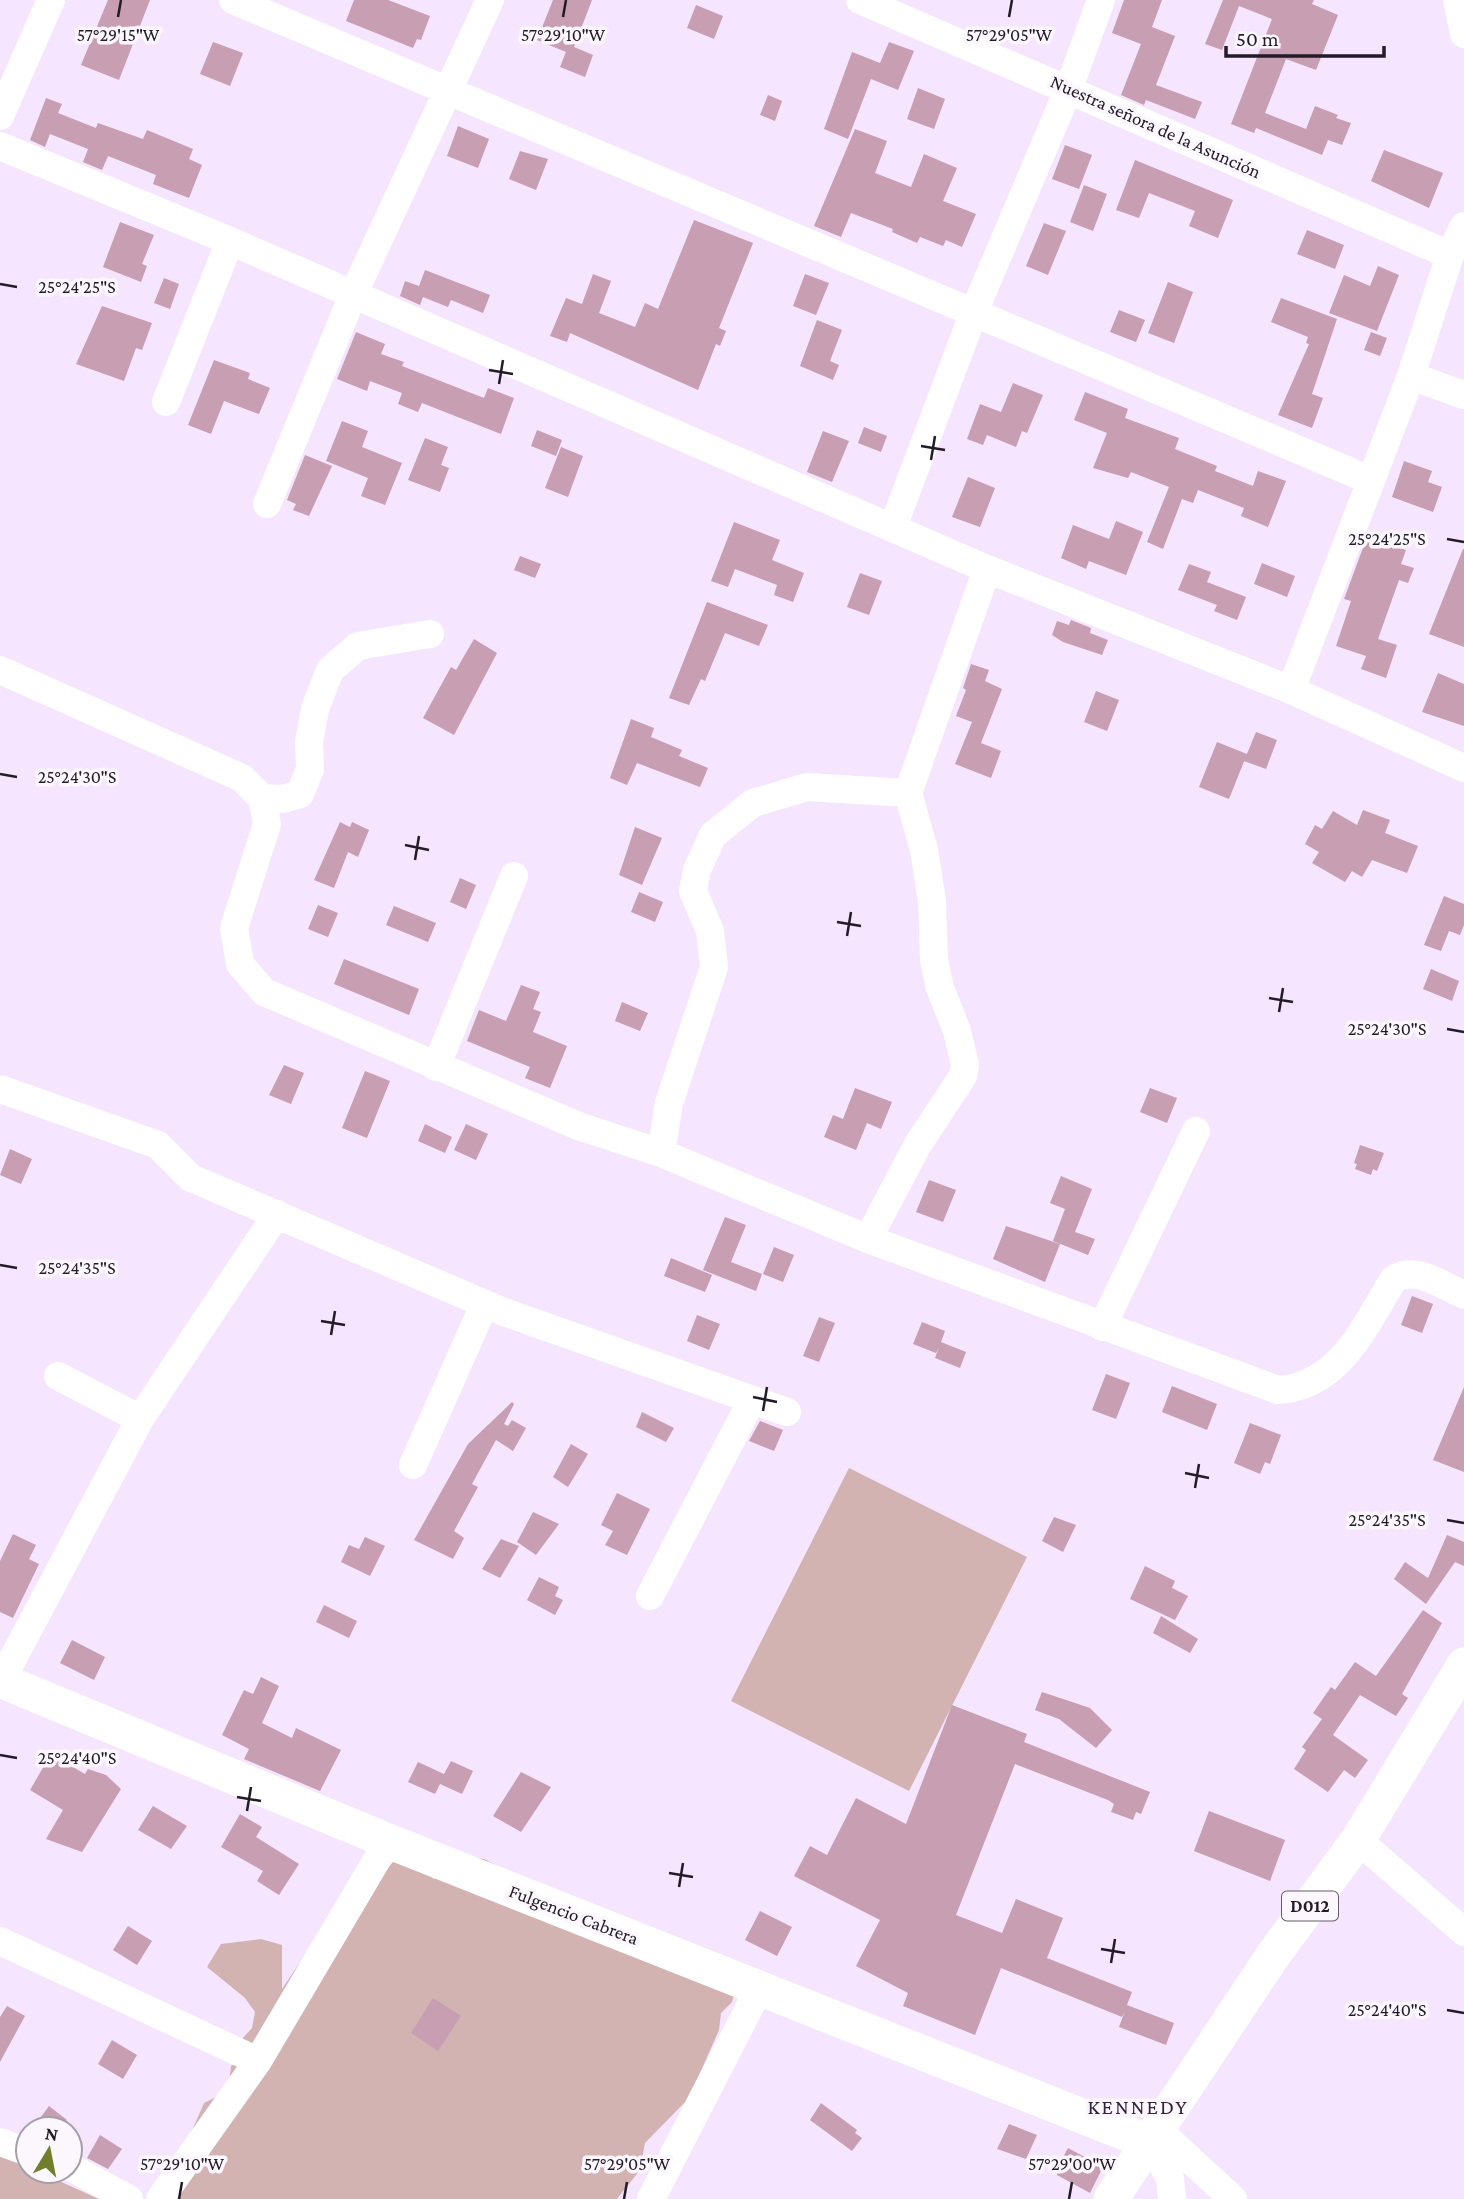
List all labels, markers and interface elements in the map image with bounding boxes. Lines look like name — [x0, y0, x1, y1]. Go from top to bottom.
scale bar — [1226, 14, 1384, 58]
text: 57°29'15"W — [77, 25, 160, 45]
text: 57°29'10"W — [521, 25, 606, 45]
text: 57°29'05"W — [966, 25, 1053, 45]
text: 50 m — [1236, 27, 1279, 51]
street label: Nuestra señora de la Asunción — [1047, 71, 1264, 182]
text: 25°24'25"S — [38, 277, 116, 297]
text: 25°24'25"S — [1348, 529, 1426, 549]
text: 25°24'30"S — [38, 767, 116, 787]
text: 25°24'30"S — [1348, 1019, 1426, 1039]
text: 25°24'35"S — [38, 1258, 116, 1278]
text: 25°24'35"S — [1348, 1510, 1426, 1530]
text: 25°24'40"S — [38, 1748, 116, 1768]
street label: Fulgencio Cabrera — [506, 1880, 642, 1949]
road number: D012 — [1282, 1892, 1338, 1920]
text: 25°24'40"S — [1348, 2000, 1426, 2020]
district label: KENNEDY — [1088, 2095, 1188, 2119]
north arrow — [14, 2115, 84, 2185]
text: N — [44, 2122, 60, 2145]
text: 57°29'10"W — [140, 2154, 225, 2174]
text: 57°29'05"W — [584, 2154, 671, 2174]
text: 57°29'00"W — [1028, 2154, 1116, 2174]

